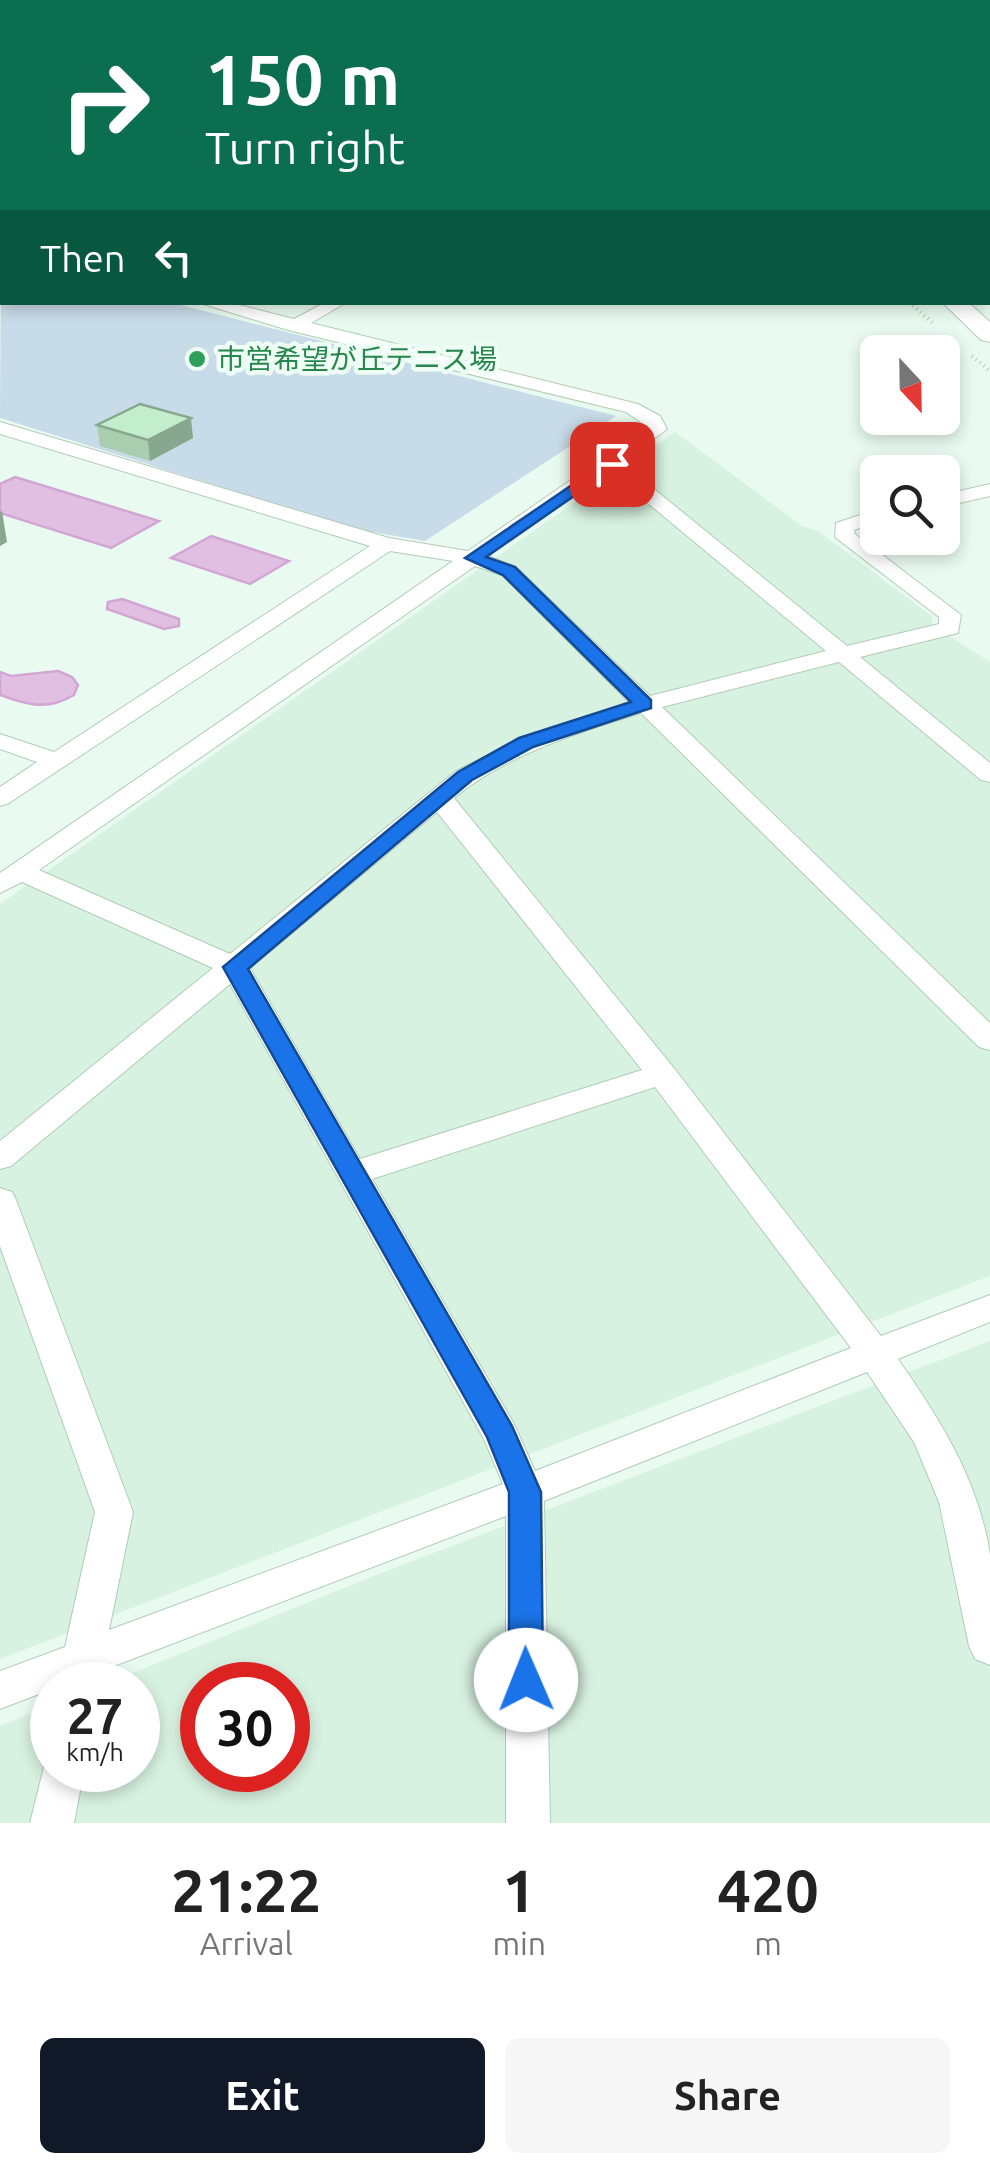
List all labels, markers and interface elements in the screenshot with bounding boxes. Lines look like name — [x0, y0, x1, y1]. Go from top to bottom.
icon: right — [40, 40, 170, 170]
text: 150 m — [205, 40, 400, 118]
text: Turn right — [205, 122, 405, 173]
icon: left — [146, 230, 201, 285]
text: Then — [40, 237, 126, 279]
north arrow — [860, 335, 960, 435]
map controls — [860, 335, 960, 555]
place label: 市営希望が丘テニス場 — [217, 343, 497, 374]
marker: 市営希望が丘テニス場 — [186, 348, 208, 370]
pin — [570, 422, 655, 507]
icon: arrive — [585, 437, 640, 492]
button: search — [860, 455, 960, 555]
position arrow — [474, 1628, 578, 1732]
speed limit sign: 30 — [180, 1662, 310, 1792]
text: 27 — [67, 1687, 123, 1743]
text: km/h — [66, 1738, 124, 1766]
text: 21:22 — [171, 1856, 321, 1923]
text: 1 — [502, 1856, 536, 1923]
text: 420 — [717, 1856, 819, 1923]
text: Arrival — [200, 1925, 293, 1961]
text: min — [492, 1925, 546, 1961]
text: m — [754, 1925, 782, 1961]
button: Exit — [40, 2038, 485, 2153]
button: Share — [505, 2038, 950, 2153]

